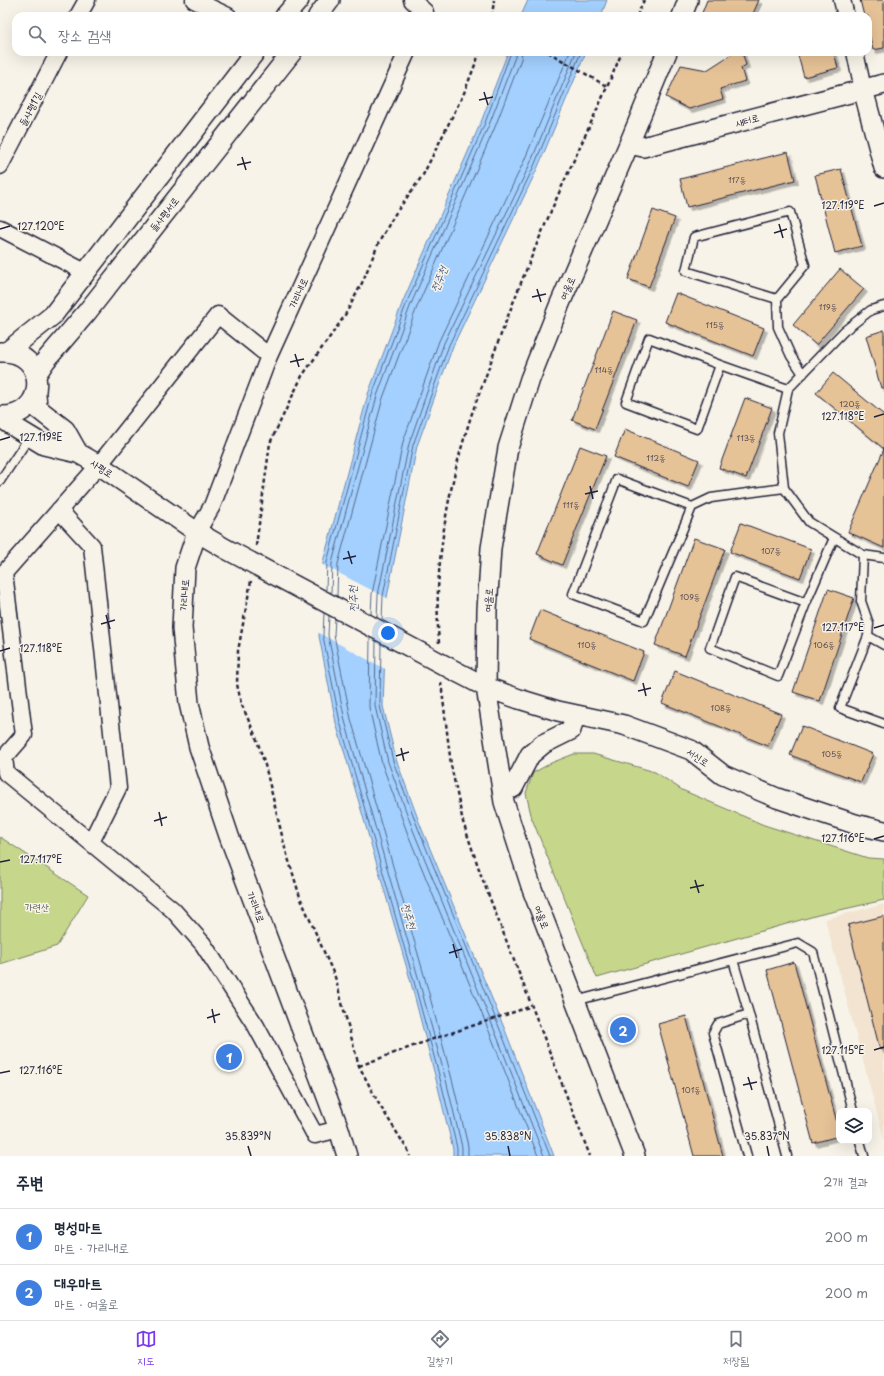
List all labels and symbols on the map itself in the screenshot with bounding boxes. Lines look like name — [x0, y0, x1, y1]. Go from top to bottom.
street label: 들사평1길 — [14, 89, 45, 128]
street label: 새터로 — [733, 109, 760, 130]
house number: 117동 — [728, 174, 746, 186]
street label: 들사평서로 — [145, 193, 182, 234]
text: 127.119°E — [822, 197, 864, 212]
text: 127.120°E — [17, 218, 65, 233]
water label: 전주천 — [426, 262, 452, 294]
street label: 여울로 — [555, 274, 578, 302]
street label: 가리내로 — [284, 275, 311, 311]
house number: 119동 — [819, 301, 837, 313]
house number: 115동 — [706, 319, 724, 331]
house number: 114동 — [595, 364, 613, 376]
house number: 120동 — [839, 398, 861, 410]
text: 127.118°E — [821, 408, 865, 423]
text: 127.119°E — [20, 429, 62, 444]
house number: 113동 — [737, 432, 755, 444]
house number: 112동 — [646, 452, 666, 464]
street label: 사평로 — [88, 455, 116, 480]
house number: 111동 — [562, 499, 580, 511]
house number: 107동 — [761, 545, 781, 557]
street label: 가리내로 — [175, 578, 192, 612]
water label: 전주천 — [343, 584, 362, 613]
street label: 여울로 — [479, 588, 496, 612]
house number: 109동 — [680, 591, 700, 603]
text: 127.117°E — [822, 619, 864, 634]
your location — [378, 623, 398, 643]
house number: 110동 — [577, 639, 597, 651]
house number: 106동 — [813, 639, 835, 651]
text: 127.118°E — [19, 640, 63, 655]
house number: 108동 — [711, 702, 731, 714]
street label: 서신로 — [684, 744, 712, 770]
house number: 105동 — [822, 748, 842, 760]
text: 127.116°E — [821, 830, 865, 845]
text: 127.117°E — [20, 851, 62, 866]
street label: 가리내로 — [244, 889, 269, 925]
park label: 가련산 — [25, 899, 49, 914]
water label: 전주천 — [398, 901, 422, 932]
street label: 여울로 — [531, 903, 554, 931]
pin: 2 — [610, 1015, 636, 1045]
pin: 1 — [216, 1042, 242, 1072]
text: 127.115°E — [821, 1042, 865, 1057]
text: 127.116°E — [19, 1062, 63, 1077]
house number: 101동 — [681, 1084, 701, 1096]
text: 35.839°N — [225, 1128, 271, 1143]
text: 35.838°N — [484, 1128, 532, 1143]
text: 35.837°N — [744, 1128, 790, 1143]

